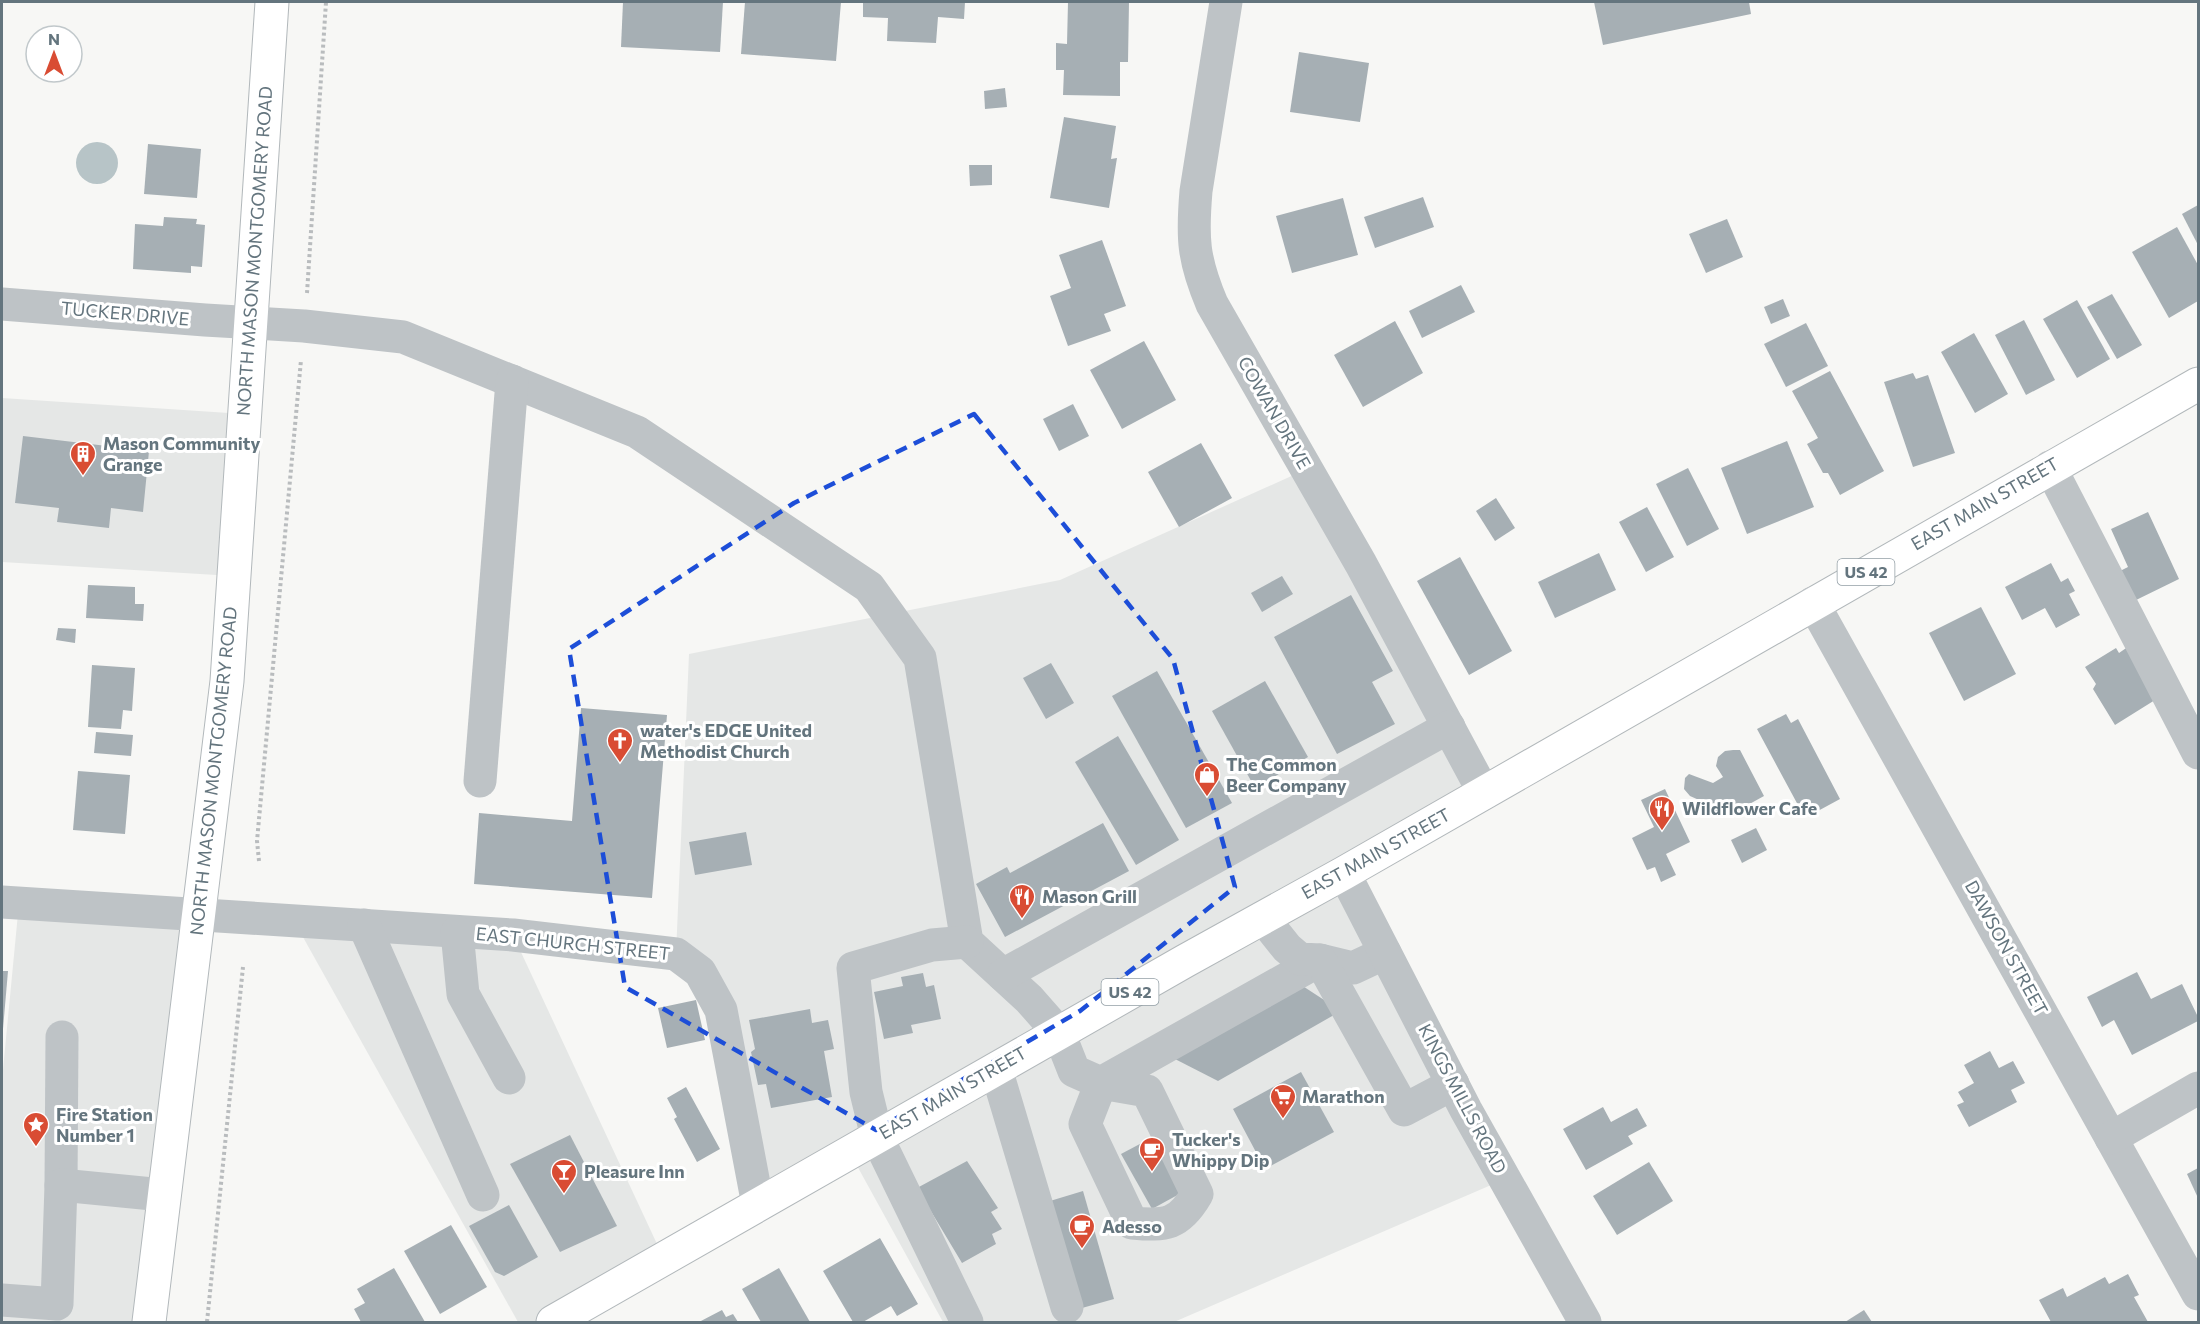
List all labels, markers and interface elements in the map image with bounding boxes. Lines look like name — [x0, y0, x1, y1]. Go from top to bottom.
north arrow — [24, 24, 84, 84]
text: N — [48, 29, 60, 48]
street label: NORTH MASON MONTGOMERY ROAD — [232, 85, 277, 417]
street label: TUCKER DRIVE — [60, 296, 190, 330]
street label: COWAN DRIVE — [1234, 352, 1316, 473]
place label: Mason Community Grange — [103, 432, 260, 475]
building icon: Mason Community Grange — [68, 439, 98, 477]
street label: EAST MAIN STREET — [1907, 452, 2062, 554]
road number: US 42 — [1838, 559, 1894, 585]
street label: NORTH MASON MONTGOMERY ROAD — [185, 605, 241, 936]
place label: water's EDGE United Methodist Church — [640, 719, 812, 762]
church icon: water's EDGE United Methodist Church — [605, 726, 635, 764]
place label: The Common Beer Company — [1226, 753, 1347, 796]
shop icon: The Common Beer Company — [1192, 760, 1222, 798]
restaurant icon: Wildflower Cafe — [1647, 794, 1677, 832]
place label: Wildflower Cafe — [1682, 797, 1817, 819]
street label: EAST MAIN STREET — [1297, 803, 1454, 903]
street label: DAWSON STREET — [1961, 876, 2053, 1019]
restaurant icon: Mason Grill — [1007, 882, 1037, 920]
place label: Mason Grill — [1042, 885, 1137, 907]
street label: EAST CHURCH STREET — [475, 922, 671, 964]
road number: US 42 — [1102, 979, 1158, 1005]
street label: KINGS MILLS ROAD — [1414, 1020, 1512, 1177]
street label: EAST MAIN STREET — [875, 1041, 1030, 1143]
supermarket icon: Marathon — [1268, 1082, 1298, 1120]
place label: Marathon — [1302, 1085, 1385, 1107]
place label: Fire Station Number 1 — [56, 1103, 153, 1146]
place icon: Fire Station Number 1 — [21, 1110, 51, 1148]
place label: Tucker's Whippy Dip — [1172, 1128, 1270, 1171]
cafe icon: Tucker's Whippy Dip — [1137, 1135, 1167, 1173]
bar icon: Pleasure Inn — [549, 1157, 579, 1195]
place label: Pleasure Inn — [584, 1160, 685, 1182]
cafe icon: Adesso — [1067, 1212, 1097, 1250]
place label: Adesso — [1102, 1215, 1162, 1237]

